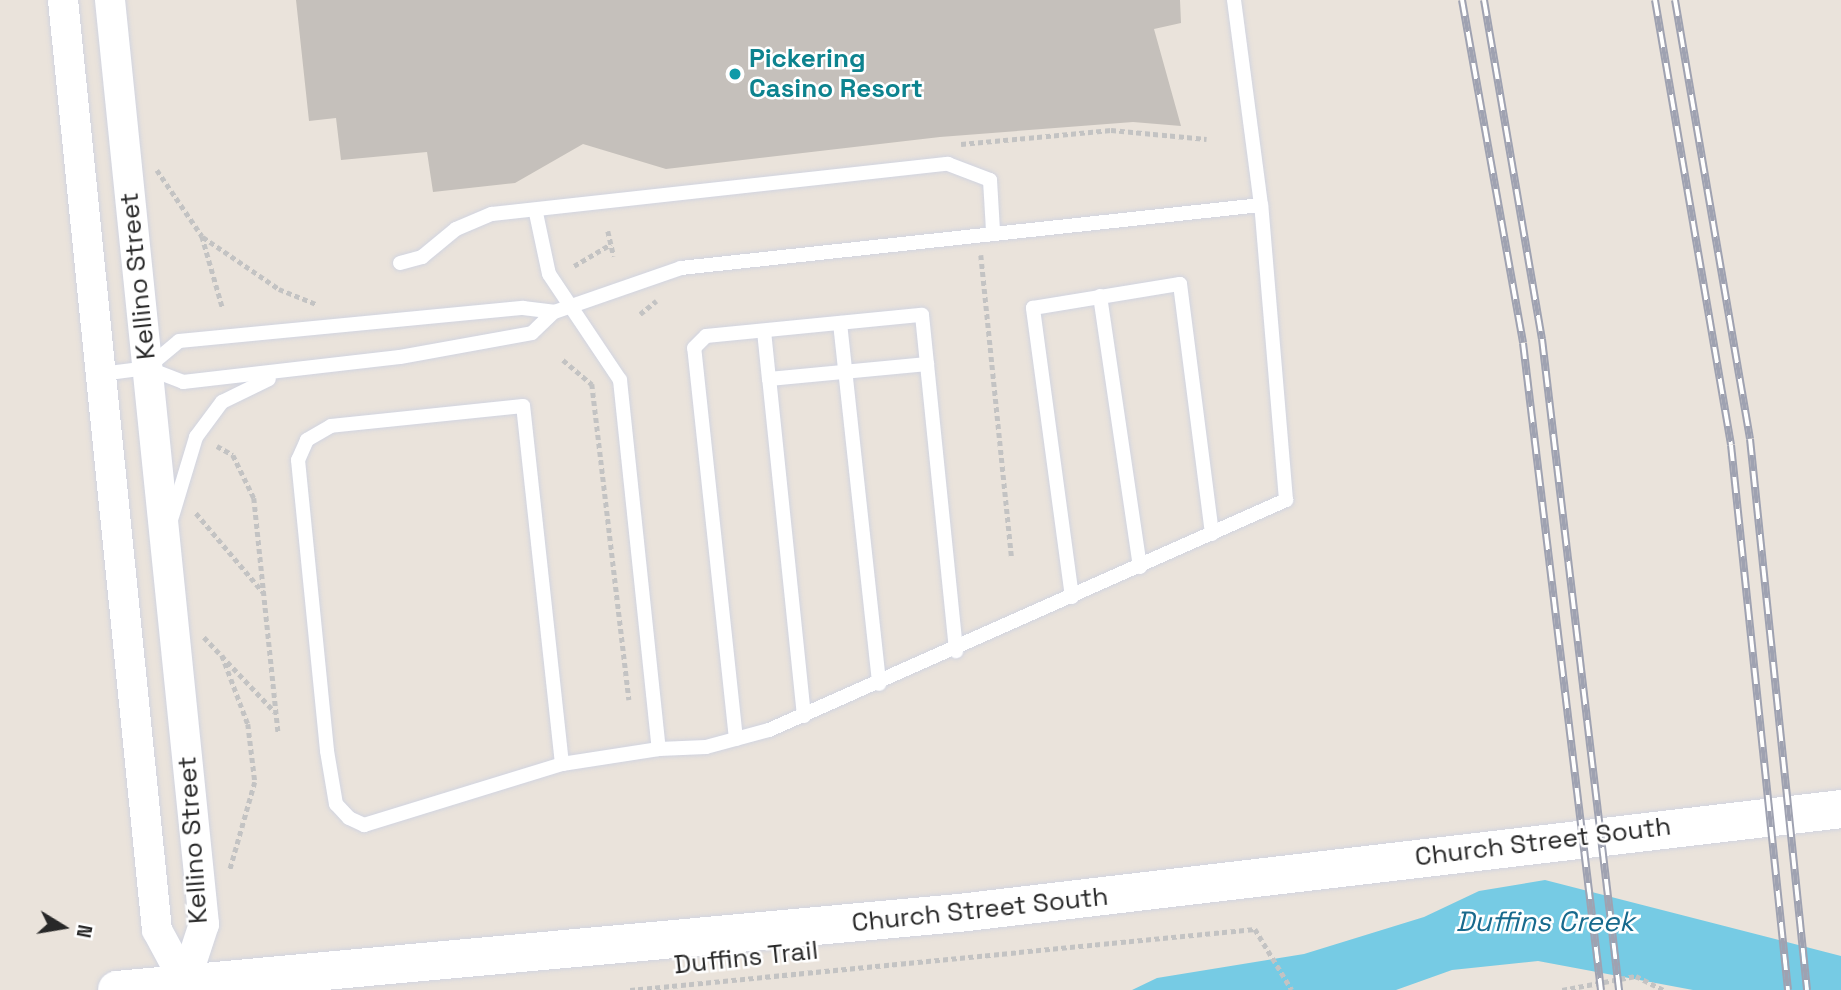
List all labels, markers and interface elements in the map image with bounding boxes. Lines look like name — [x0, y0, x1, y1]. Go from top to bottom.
place label: Pickering Casino Resort — [749, 43, 923, 104]
marker: Pickering Casino Resort — [727, 66, 743, 82]
street label: Kellino Street — [114, 191, 162, 361]
street label: Kellino Street — [172, 755, 214, 925]
street label: Church Street South — [1413, 811, 1673, 873]
street label: Church Street South — [850, 881, 1110, 939]
north arrow — [28, 892, 98, 962]
water label: Duffins Creek — [1456, 904, 1634, 938]
text: N — [71, 922, 98, 940]
street label: Duffins Trail — [672, 935, 820, 981]

